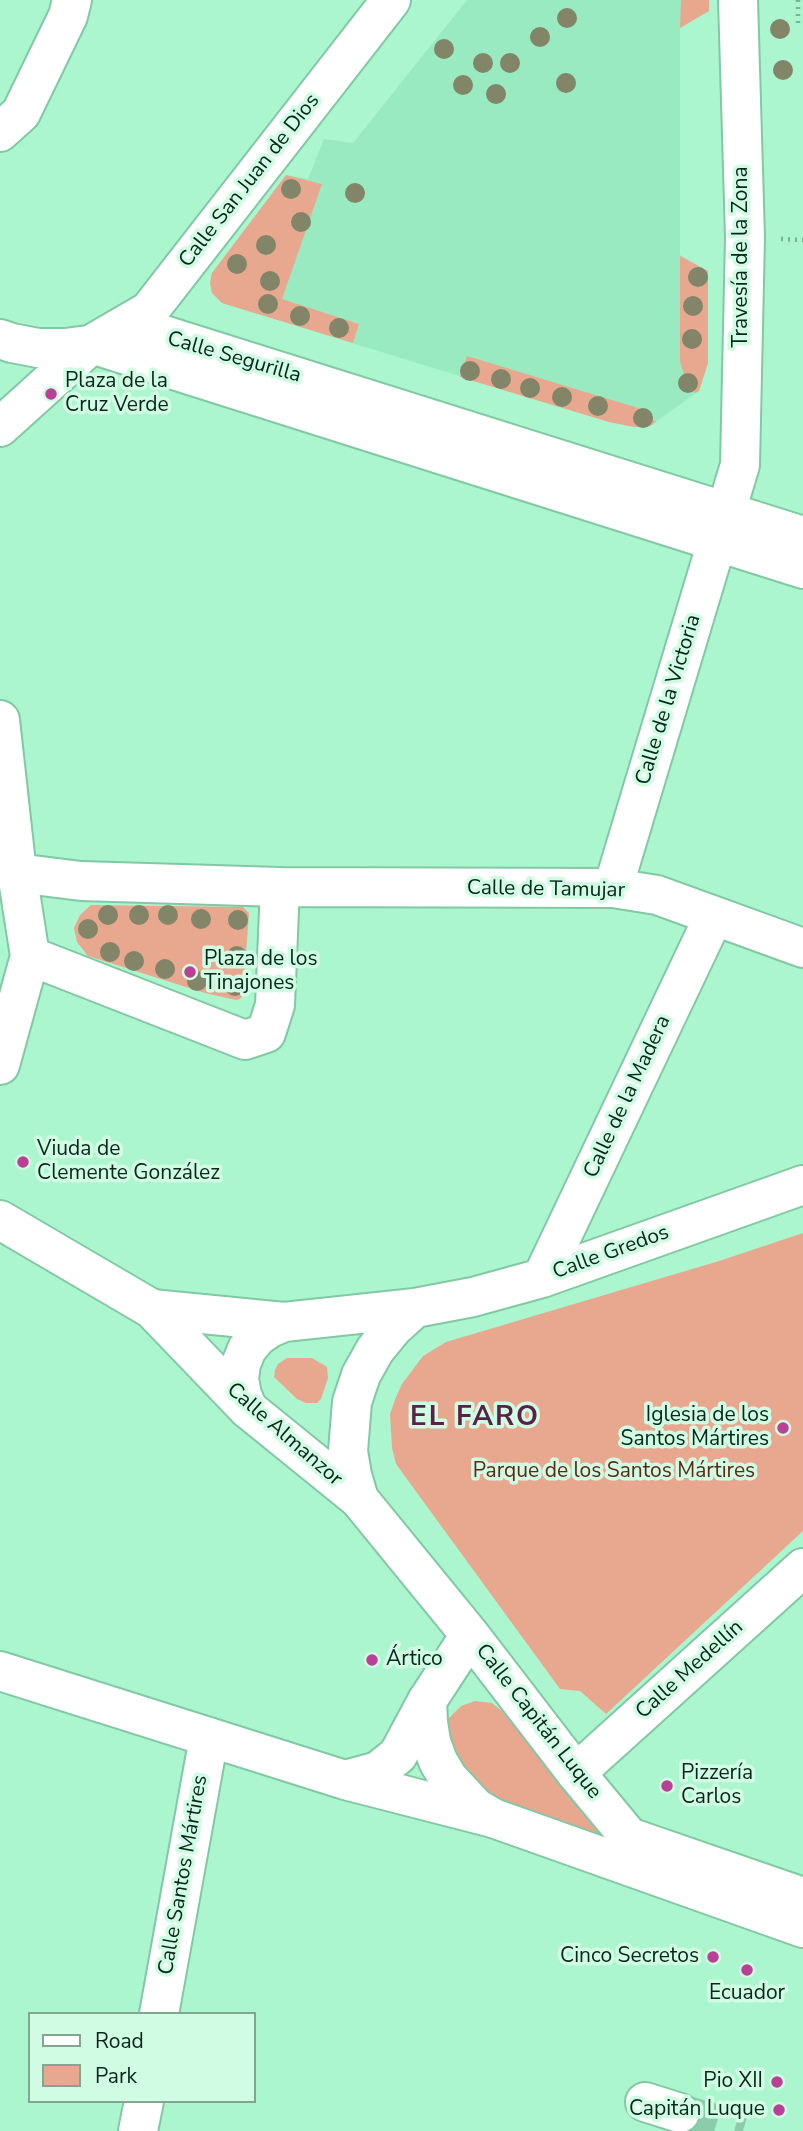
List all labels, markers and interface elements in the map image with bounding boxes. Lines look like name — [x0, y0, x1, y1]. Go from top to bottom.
street label: Calle San Juan de Dios — [174, 89, 326, 273]
street label: Travesía de la Zona — [729, 166, 755, 348]
street label: Calle Segurilla — [164, 327, 304, 389]
place label: Plaza de la Cruz Verde — [65, 369, 169, 419]
marker: Plaza de la Cruz Verde — [43, 386, 59, 402]
street label: Calle de la Victoria — [631, 612, 707, 788]
street label: Calle de Tamujar — [467, 876, 625, 904]
place label: Plaza de los Tinajones — [204, 947, 317, 997]
marker: Plaza de los Tinajones — [182, 964, 198, 980]
street label: Calle de la Madera — [579, 1012, 677, 1182]
place label: Viuda de Clemente González — [37, 1137, 220, 1187]
marker: Viuda de Clemente González — [15, 1154, 31, 1170]
street label: Calle Gredos — [550, 1220, 672, 1286]
street label: Calle Almanzor — [221, 1378, 347, 1492]
district label: EL FARO — [411, 1401, 539, 1435]
place label: Iglesia de los Santos Mártires — [621, 1403, 769, 1453]
marker: Iglesia de los Santos Mártires — [775, 1420, 791, 1436]
park label: Parque de los Santos Mártires — [473, 1459, 755, 1485]
street label: Calle Medellín — [631, 1615, 749, 1725]
street label: Calle Capitán Luque — [470, 1639, 606, 1805]
place label: Ártico — [386, 1647, 443, 1673]
marker: Ártico — [364, 1652, 380, 1668]
place label: Pizzería Carlos — [681, 1761, 753, 1811]
street label: Calle Santos Mártires — [154, 1773, 214, 1977]
marker: Pizzería Carlos — [659, 1778, 675, 1794]
place label: Cinco Secretos — [560, 1944, 699, 1970]
marker: Cinco Secretos — [705, 1949, 721, 1965]
marker: Ecuador — [739, 1962, 755, 1978]
place label: Ecuador — [709, 1981, 785, 2007]
legend — [28, 2012, 256, 2103]
text: Road — [95, 2027, 144, 2055]
text: Park — [95, 2062, 137, 2090]
place label: Pio XII — [703, 2069, 763, 2095]
marker: Pio XII — [769, 2074, 785, 2090]
place label: Capitán Luque — [629, 2097, 765, 2123]
marker: Capitán Luque — [771, 2102, 787, 2118]

